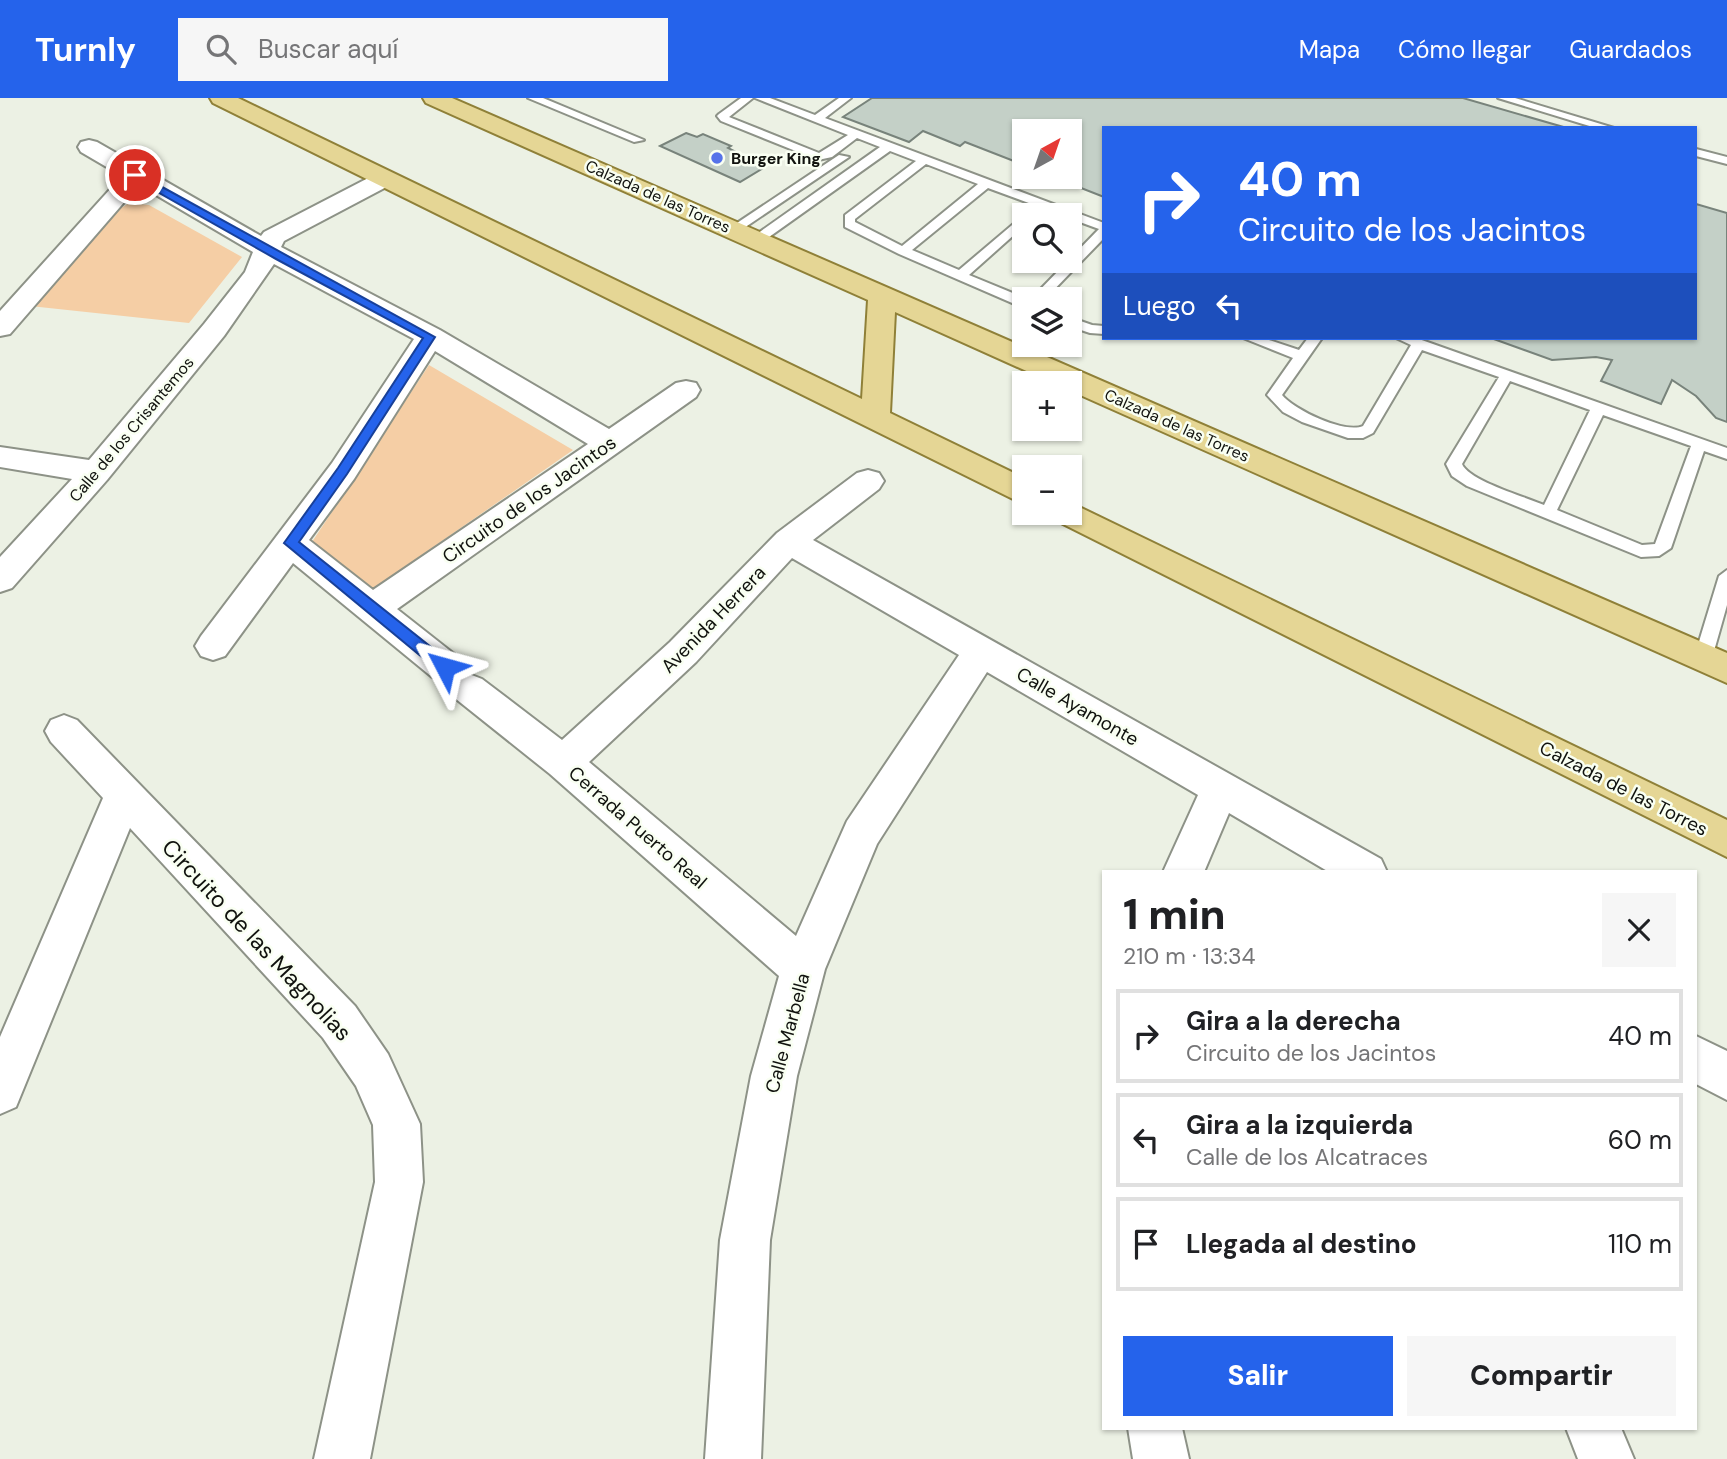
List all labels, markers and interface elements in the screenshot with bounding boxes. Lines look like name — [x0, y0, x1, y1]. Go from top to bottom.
search box — [178, 18, 668, 81]
text: Turnly — [35, 28, 136, 71]
icon: search — [202, 30, 240, 68]
text: Buscar aquí — [258, 32, 398, 66]
text: Mapa — [1299, 34, 1360, 65]
text: Cómo llegar — [1398, 34, 1531, 65]
text: Guardados — [1569, 34, 1692, 65]
north arrow — [1012, 119, 1082, 189]
map controls — [1012, 119, 1082, 525]
pin — [105, 145, 165, 205]
text: 40 m — [1238, 147, 1362, 211]
place label: Burger King — [731, 148, 821, 169]
marker: Burger King — [709, 150, 725, 166]
icon: right — [1123, 154, 1214, 245]
street label: Calzada de las Torres — [582, 155, 734, 238]
icon: arrive — [116, 156, 154, 194]
button: search — [1012, 203, 1082, 273]
text: Circuito de los Jacintos — [1238, 209, 1586, 251]
button: layers — [1012, 287, 1082, 357]
icon: left — [1210, 287, 1248, 325]
text: Luego — [1123, 289, 1196, 323]
street label: Calle de los Crisantemos — [64, 352, 198, 506]
button: + — [1012, 371, 1082, 441]
street label: Calzada de las Torres — [1101, 384, 1253, 467]
street label: Circuito de los Jacintos — [437, 430, 621, 569]
button: − — [1012, 455, 1082, 525]
street label: Avenida Herrera — [656, 560, 771, 679]
position arrow — [408, 630, 482, 704]
street label: Calle Ayamonte — [1012, 661, 1143, 752]
street label: Calzada de las Torres — [1535, 735, 1712, 842]
street label: Cerrada Puerto Real — [563, 760, 712, 894]
street label: Circuito de las Magnolias — [155, 833, 359, 1047]
text: 1 min — [1123, 887, 1226, 942]
button: close — [1602, 893, 1676, 967]
text: 210 m · 13:34 — [1123, 941, 1256, 971]
street label: Calle Marbella — [759, 970, 815, 1096]
text: Gira a la derecha — [1186, 1004, 1401, 1038]
icon: right — [1127, 1017, 1165, 1055]
text: 40 m — [1608, 1019, 1672, 1053]
text: Circuito de los Jacintos — [1186, 1038, 1436, 1068]
text: Gira a la izquierda — [1186, 1108, 1413, 1142]
icon: left — [1127, 1121, 1165, 1159]
text: 60 m — [1608, 1123, 1672, 1157]
text: Calle de los Alcatraces — [1186, 1142, 1428, 1172]
icon: arrive — [1127, 1225, 1165, 1263]
text: Llegada al destino — [1186, 1227, 1417, 1261]
text: 110 m — [1608, 1227, 1672, 1261]
button: Salir — [1123, 1336, 1393, 1416]
button: Compartir — [1407, 1336, 1676, 1416]

